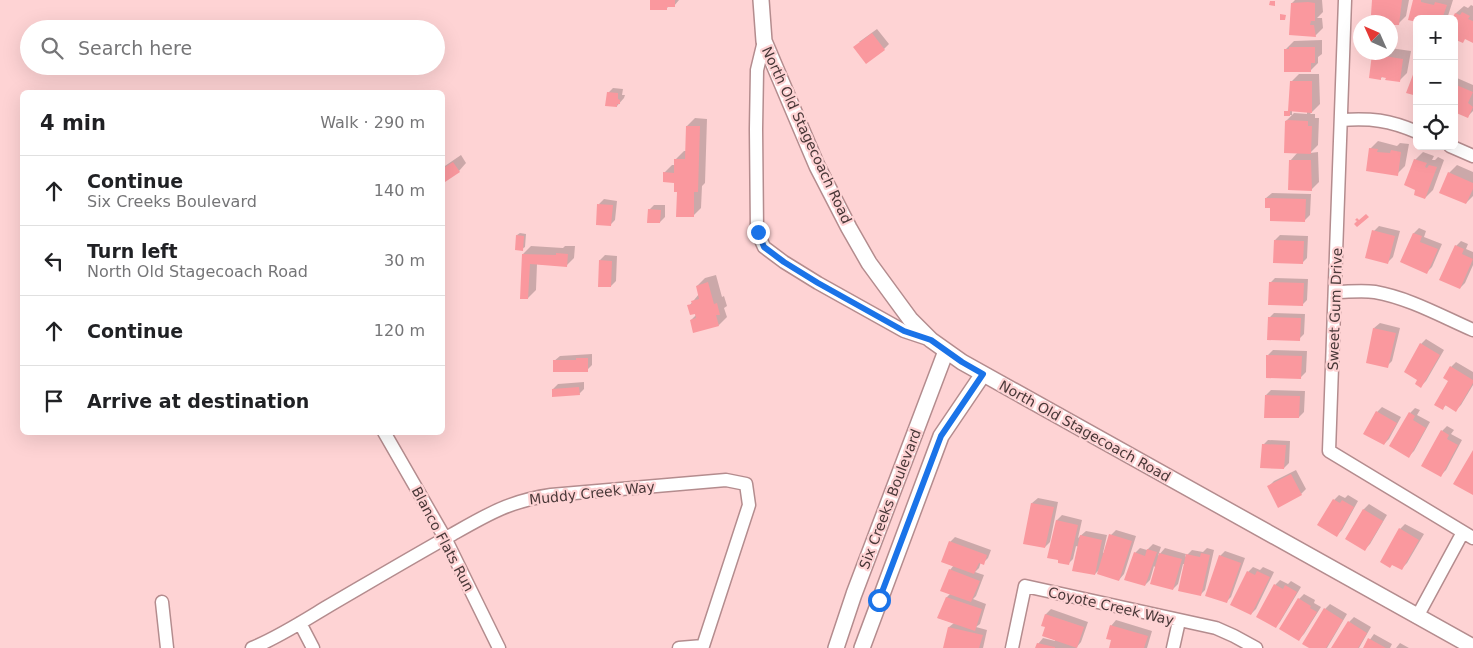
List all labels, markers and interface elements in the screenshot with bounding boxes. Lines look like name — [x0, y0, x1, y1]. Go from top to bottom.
north arrow — [1353, 15, 1398, 60]
map controls — [1413, 15, 1458, 150]
button: + — [1413, 15, 1458, 60]
search box — [20, 20, 445, 75]
icon: search — [38, 34, 66, 62]
text: Search here — [78, 37, 192, 59]
street label: North Old Stagecoach Road — [759, 44, 855, 226]
button: − — [1413, 60, 1458, 105]
button: locate — [1413, 105, 1458, 150]
text: 4 min — [40, 111, 106, 135]
text: Walk · 290 m — [320, 113, 425, 132]
text: Continue — [87, 170, 183, 192]
icon: ahead — [40, 177, 68, 205]
text: 140 m — [374, 181, 425, 200]
text: Six Creeks Boulevard — [87, 192, 257, 211]
route end — [747, 221, 770, 244]
text: Turn left — [87, 240, 178, 262]
icon: left — [40, 247, 68, 275]
street label: Sweet Gum Drive — [1325, 247, 1345, 371]
text: 30 m — [384, 251, 425, 270]
text: North Old Stagecoach Road — [87, 262, 308, 281]
icon: ahead — [40, 317, 68, 345]
text: Continue — [87, 320, 183, 342]
text: 120 m — [374, 321, 425, 340]
street label: North Old Stagecoach Road — [997, 377, 1173, 485]
icon: arrive — [40, 387, 68, 415]
text: Arrive at destination — [87, 390, 309, 412]
street label: Six Creeks Boulevard — [856, 427, 924, 571]
street label: Muddy Creek Way — [528, 478, 656, 508]
street label: Blanco Flats Run — [409, 484, 477, 594]
street label: Coyote Creek Way — [1047, 584, 1175, 628]
route start — [868, 589, 891, 612]

